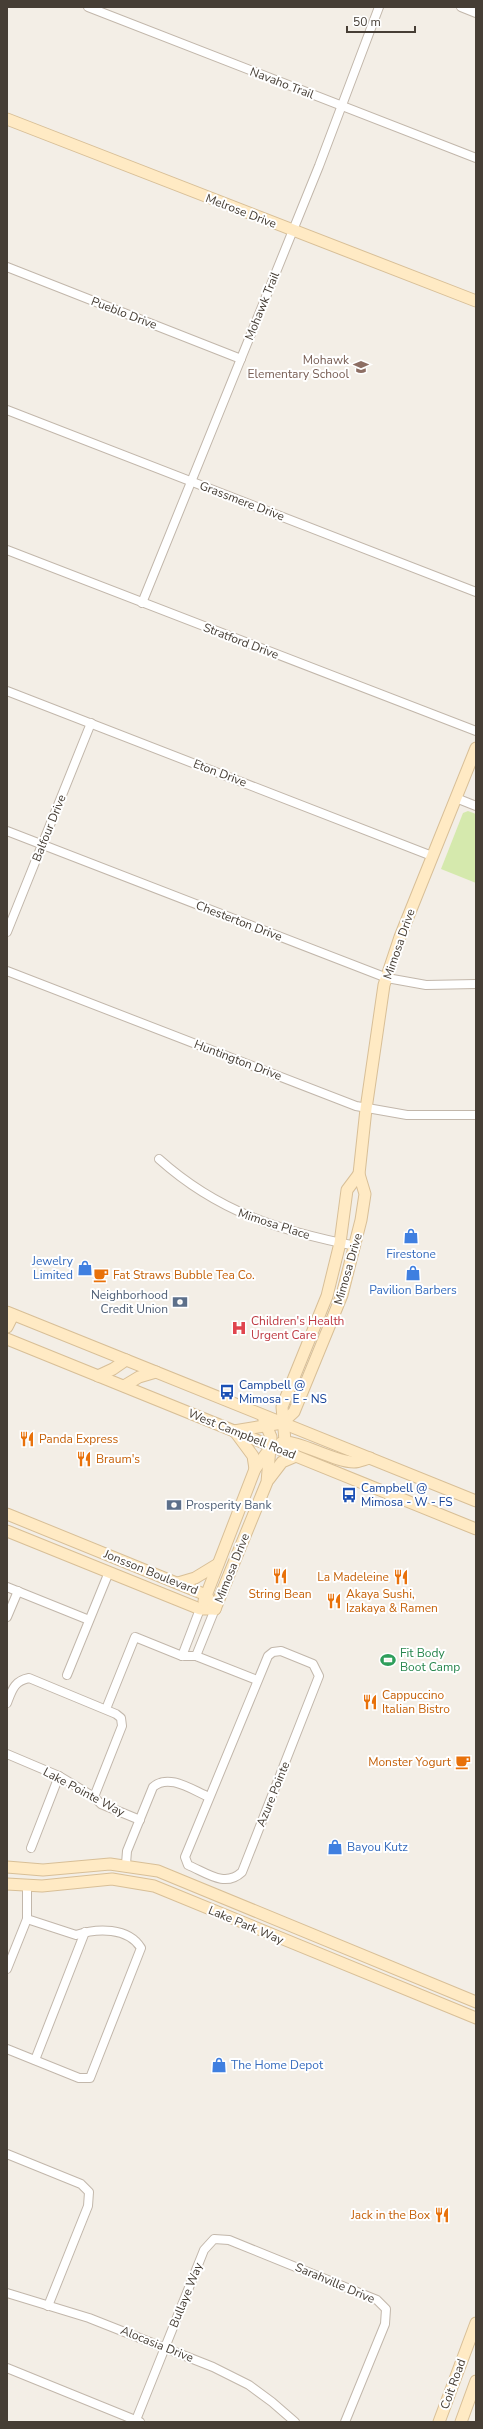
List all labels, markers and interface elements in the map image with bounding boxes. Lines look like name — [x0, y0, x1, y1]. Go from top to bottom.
scale bar — [347, 8, 415, 34]
text: 50 m — [353, 14, 381, 30]
street label: Navaho Trail — [248, 63, 317, 103]
street label: Melrose Drive — [203, 190, 279, 232]
street label: Mohawk Trail — [241, 269, 283, 343]
street label: Pueblo Drive — [89, 293, 159, 333]
place label: Mohawk Elementary School — [248, 352, 350, 382]
school or university icon: Mohawk Elementary School — [352, 358, 370, 376]
street label: Grassmere Drive — [197, 477, 287, 525]
street label: Stratford Drive — [201, 619, 281, 663]
street label: Eton Drive — [191, 755, 249, 791]
street label: Balfour Drive — [28, 792, 70, 864]
street label: Chesterton Drive — [194, 897, 284, 945]
street label: Mimosa Drive — [379, 907, 419, 981]
street label: Huntington Drive — [192, 1036, 284, 1084]
street label: Mimosa Place — [236, 1205, 312, 1243]
shop icon: Firestone — [402, 1227, 420, 1245]
street label: Mimosa Drive — [330, 1231, 366, 1307]
place label: Firestone — [386, 1246, 436, 1262]
place label: Jewelry Limited — [31, 1253, 74, 1283]
shop icon: Jewelry Limited — [76, 1259, 94, 1277]
shop icon: Pavilion Barbers — [404, 1264, 422, 1282]
cafe icon: Fat Straws Bubble Tea Co. — [92, 1266, 110, 1284]
place label: Fat Straws Bubble Tea Co. — [113, 1267, 255, 1283]
place label: Pavilion Barbers — [369, 1282, 457, 1298]
place label: Neighborhood Credit Union — [91, 1287, 168, 1317]
bank icon: Neighborhood Credit Union — [171, 1293, 189, 1311]
place label: Children's Health Urgent Care — [251, 1313, 344, 1343]
hospital icon: Children's Health Urgent Care — [230, 1319, 248, 1337]
place label: Campbell @ Mimosa - E - NS — [239, 1377, 327, 1407]
bus stop icon: Campbell @ Mimosa - E - NS — [218, 1383, 236, 1401]
street label: West Campbell Road — [186, 1405, 298, 1463]
restaurant icon: Panda Express — [18, 1430, 36, 1448]
place label: Panda Express — [39, 1431, 119, 1447]
restaurant icon: Braum's — [75, 1450, 93, 1468]
place label: Braum's — [96, 1451, 140, 1467]
place label: Campbell @ Mimosa - W - FS — [361, 1480, 453, 1510]
bus stop icon: Campbell @ Mimosa - W - FS — [340, 1486, 358, 1504]
bank icon: Prosperity Bank — [165, 1496, 183, 1514]
place label: Prosperity Bank — [186, 1497, 272, 1513]
street label: Mimosa Drive — [211, 1531, 253, 1605]
street label: Jonsson Boulevard — [101, 1545, 201, 1598]
restaurant icon: String Bean — [271, 1567, 289, 1585]
restaurant icon: La Madeleine — [392, 1568, 410, 1586]
place label: La Madeleine — [317, 1569, 389, 1585]
place label: String Bean — [248, 1586, 312, 1602]
place label: Akaya Sushi, Izakaya & Ramen — [346, 1586, 438, 1616]
restaurant icon: Akaya Sushi, Izakaya & Ramen — [325, 1592, 343, 1610]
place label: Fit Body Boot Camp — [400, 1645, 460, 1675]
sports icon: Fit Body Boot Camp — [379, 1651, 397, 1669]
place label: Cappuccino Italian Bistro — [382, 1687, 450, 1717]
restaurant icon: Cappuccino Italian Bistro — [361, 1693, 379, 1711]
cafe icon: Monster Yogurt — [454, 1753, 472, 1771]
place label: Monster Yogurt — [368, 1754, 452, 1770]
street label: Azure Pointe — [253, 1759, 293, 1829]
street label: Lake Pointe Way — [40, 1764, 128, 1821]
shop icon: Bayou Kutz — [326, 1838, 344, 1856]
place label: Bayou Kutz — [347, 1839, 408, 1855]
street label: Lake Park Way — [206, 1902, 287, 1948]
shop icon: The Home Depot — [210, 2056, 228, 2074]
place label: The Home Depot — [231, 2057, 324, 2073]
restaurant icon: Jack in the Box — [433, 2206, 451, 2224]
place label: Jack in the Box — [350, 2207, 431, 2223]
street label: Bullaye Way — [166, 2259, 207, 2330]
street label: Sarahville Drive — [293, 2259, 377, 2307]
street label: Alocasia Drive — [118, 2322, 196, 2366]
street label: Coit Road — [437, 2357, 469, 2411]

